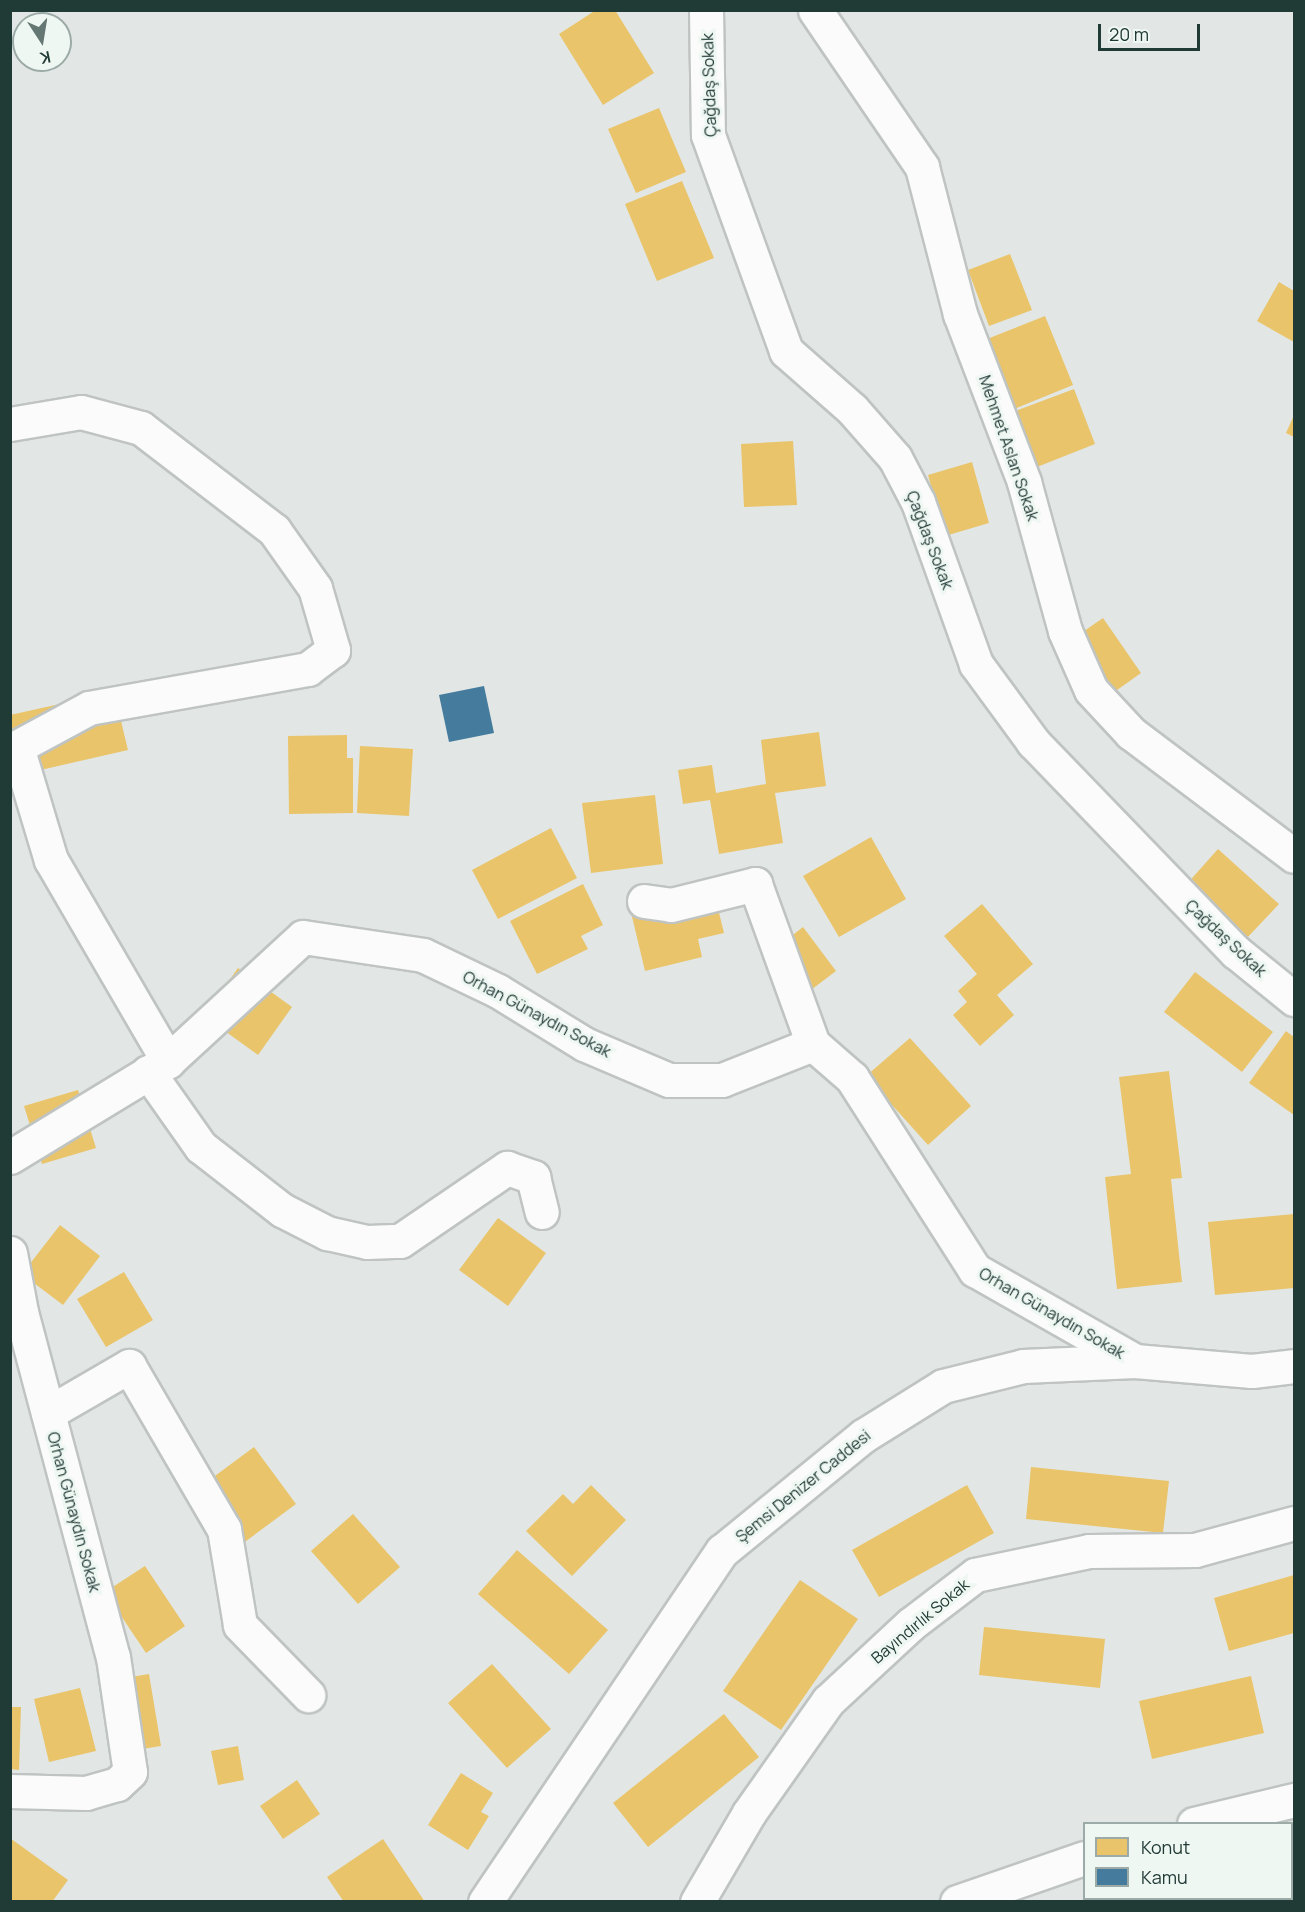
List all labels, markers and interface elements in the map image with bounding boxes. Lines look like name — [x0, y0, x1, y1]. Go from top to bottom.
north arrow — [12, 12, 72, 72]
scale bar — [1101, 12, 1203, 50]
text: 20 m — [1109, 22, 1149, 46]
street label: Çağdaş Sokak — [698, 33, 720, 137]
text: K — [38, 46, 53, 69]
street label: Mehmet Aslan Sokak — [975, 373, 1043, 523]
street label: Çağdaş Sokak — [902, 488, 958, 592]
street label: Çağdaş Sokak — [1181, 896, 1271, 980]
street label: Orhan Günaydın Sokak — [460, 967, 614, 1061]
street label: Orhan Günaydın Sokak — [976, 1263, 1128, 1363]
street label: Şemsi Denizer Caddesi — [732, 1426, 874, 1546]
street label: Orhan Günaydın Sokak — [43, 1430, 105, 1594]
street label: Bayındırlık Sokak — [867, 1575, 973, 1667]
legend — [1083, 1822, 1293, 1900]
text: Konut — [1141, 1835, 1190, 1859]
text: Kamu — [1141, 1865, 1188, 1889]

